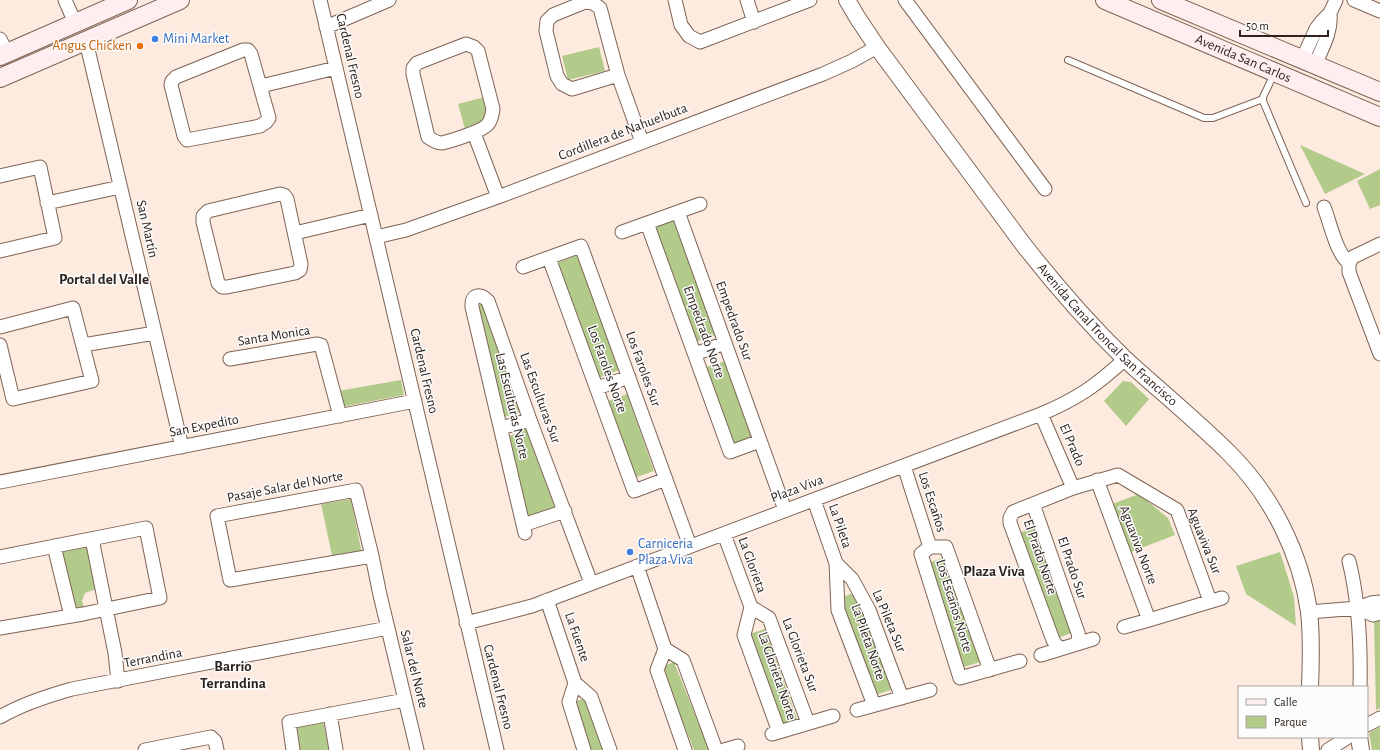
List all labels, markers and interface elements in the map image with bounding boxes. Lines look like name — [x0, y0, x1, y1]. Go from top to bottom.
street label: Cardenal Fresno — [333, 12, 367, 100]
scale bar — [1240, 12, 1328, 38]
text: 50 m — [1246, 20, 1269, 32]
place label: Mini Market — [163, 32, 230, 46]
street label: Avenida San Carlos — [1193, 32, 1293, 85]
marker: Mini Market — [150, 34, 160, 44]
place label: Angus Chicken — [52, 39, 132, 53]
marker: Angus Chicken — [135, 41, 145, 51]
street label: Cordillera de Nahuelbuta — [557, 101, 690, 163]
street label: San Martín — [134, 199, 160, 259]
street label: Avenida Canal Troncal San Francisco — [1035, 261, 1180, 409]
district label: Portal del Valle — [59, 272, 149, 287]
street label: Empedrado Sur — [713, 279, 755, 363]
street label: Empedrado Norte — [681, 284, 727, 380]
street label: Santa Monica — [237, 323, 312, 349]
street label: Los Faroles Norte — [585, 323, 629, 415]
street label: Cardenal Fresno — [407, 327, 441, 415]
street label: Los Faroles Sur — [623, 330, 663, 409]
street label: Las Esculturas Norte — [493, 351, 531, 461]
street label: Las Esculturas Sur — [517, 351, 563, 446]
street label: San Expedito — [168, 412, 240, 440]
street label: El Prado — [1057, 422, 1087, 468]
street label: Pasaje Salar del Norte — [226, 469, 344, 505]
street label: Los Escaños — [916, 470, 948, 534]
street label: Plaza Viva — [769, 472, 826, 505]
street label: La Pileta — [826, 502, 854, 551]
street label: Aguaviva Norte — [1117, 504, 1159, 586]
street label: Aguaviva Sur — [1184, 506, 1224, 577]
street label: El Prado Norte — [1021, 518, 1059, 596]
street label: La Glorieta — [735, 535, 769, 595]
street label: El Prado Sur — [1055, 535, 1089, 601]
place label: Carniceria Plaza Viva — [638, 537, 694, 567]
marker: Carniceria Plaza Viva — [625, 547, 635, 557]
street label: Los Escaños Norte — [933, 558, 975, 654]
district label: Plaza Viva — [963, 564, 1025, 579]
street label: La Pileta Sur — [870, 588, 909, 655]
street label: La Pileta Norte — [848, 602, 888, 682]
street label: La Fuente — [562, 610, 592, 664]
street label: La Glorieta Sur — [779, 616, 821, 695]
street label: Salar del Norte — [398, 628, 430, 710]
street label: La Glorieta Norte — [755, 630, 799, 722]
street label: Cardenal Fresno — [481, 643, 515, 731]
street label: Terrandina — [123, 645, 184, 671]
district label: Barrio Terrandina — [200, 659, 266, 691]
legend — [1238, 686, 1368, 738]
text: Calle — [1274, 696, 1297, 708]
text: Parque — [1274, 716, 1307, 728]

